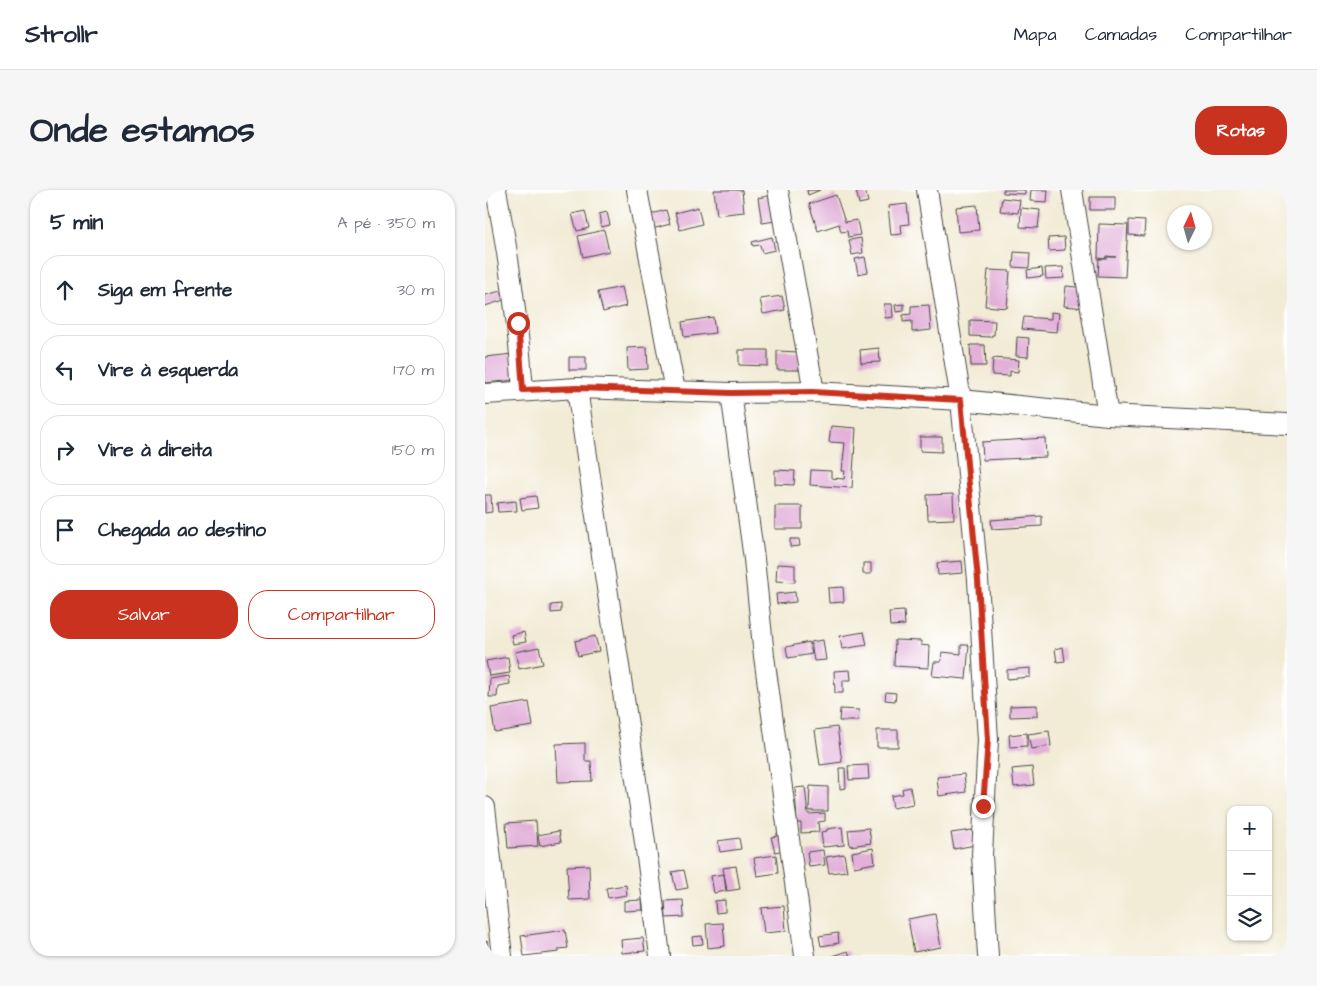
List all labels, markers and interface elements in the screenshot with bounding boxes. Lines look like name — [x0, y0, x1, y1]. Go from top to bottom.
text: Strollr — [25, 18, 98, 52]
text: Mapa — [1013, 22, 1057, 47]
text: Camadas — [1085, 22, 1157, 47]
text: Compartilhar — [1185, 22, 1292, 47]
text: Onde estamos — [30, 106, 255, 155]
button: Rotas — [1195, 106, 1287, 155]
north arrow — [1167, 205, 1212, 250]
text: 5 min — [50, 208, 103, 237]
text: A pé · 350 m — [337, 212, 435, 234]
icon: ahead — [51, 276, 79, 304]
text: Siga em frente — [98, 277, 232, 304]
text: 30 m — [397, 279, 434, 301]
route start — [507, 312, 530, 335]
icon: left — [51, 356, 79, 384]
text: Vire à esquerda — [98, 357, 238, 384]
text: 170 m — [393, 359, 434, 381]
icon: right — [51, 436, 79, 464]
text: Vire à direita — [98, 437, 212, 464]
text: 150 m — [392, 439, 434, 461]
icon: arrive — [51, 516, 79, 544]
text: Chegada ao destino — [98, 517, 266, 544]
button: Salvar — [50, 590, 238, 639]
button: Compartilhar — [248, 590, 435, 639]
route end — [972, 795, 995, 818]
map controls — [1227, 806, 1272, 941]
button: + — [1227, 806, 1272, 851]
button: − — [1227, 851, 1272, 896]
button: layers — [1227, 896, 1272, 941]

